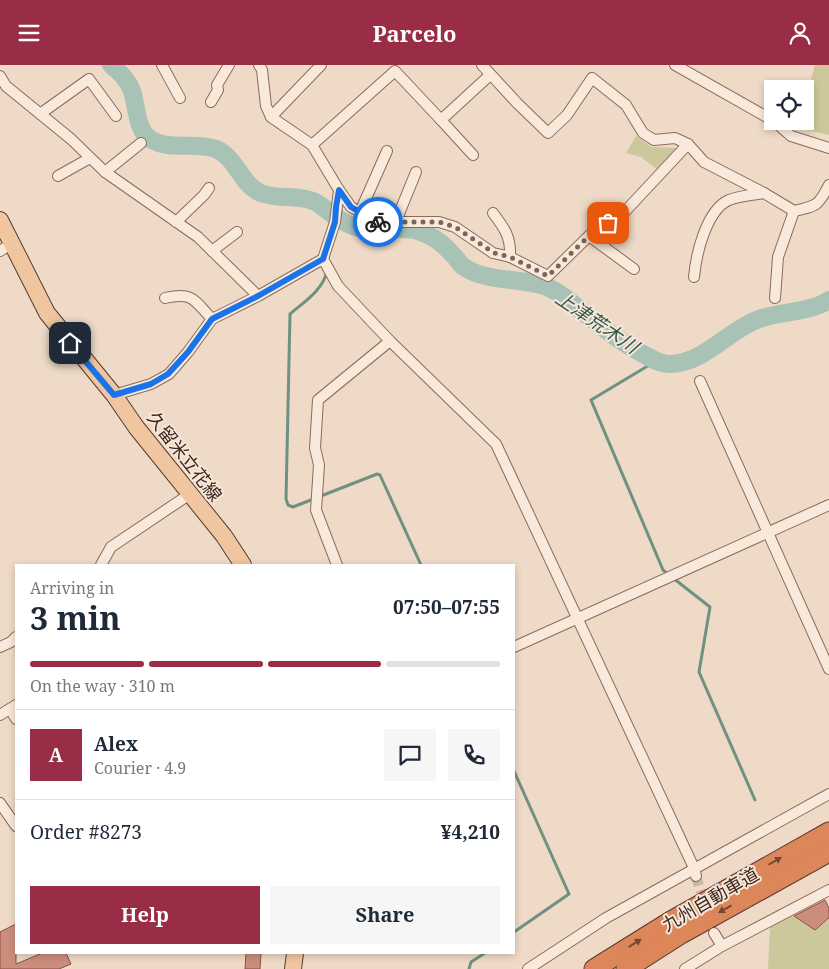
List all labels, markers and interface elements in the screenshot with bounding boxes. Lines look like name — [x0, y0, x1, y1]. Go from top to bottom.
text: Parcelo — [372, 18, 457, 48]
icon: menu — [15, 19, 43, 47]
icon: person — [786, 19, 814, 47]
map controls — [764, 80, 814, 130]
button: locate — [764, 80, 814, 130]
courier — [353, 197, 403, 247]
pin — [587, 202, 629, 244]
icon: bike — [364, 208, 392, 236]
icon: bag — [594, 209, 622, 237]
water label: 上津荒木川 — [550, 285, 645, 360]
pin — [49, 322, 91, 364]
icon: home — [56, 329, 84, 357]
street label: 久留米立花線 — [142, 406, 228, 506]
text: Arriving in — [30, 577, 114, 599]
text: 07:50–07:55 — [393, 594, 500, 620]
text: 3 min — [30, 596, 121, 639]
text: On the way · 310 m — [30, 675, 175, 697]
button: chat — [384, 729, 436, 781]
button: phone — [448, 729, 500, 781]
text: Alex — [94, 731, 138, 757]
text: A — [49, 742, 63, 768]
text: Courier · 4.9 — [94, 757, 186, 779]
text: Order #8273 — [30, 819, 142, 845]
text: ¥4,210 — [441, 819, 500, 845]
one-way arrow — [769, 857, 782, 866]
street label: 九州自動車道 — [657, 862, 763, 936]
button: Help — [30, 886, 260, 944]
button: Share — [270, 886, 500, 944]
one-way arrow — [718, 905, 732, 913]
one-way arrow — [628, 939, 642, 948]

